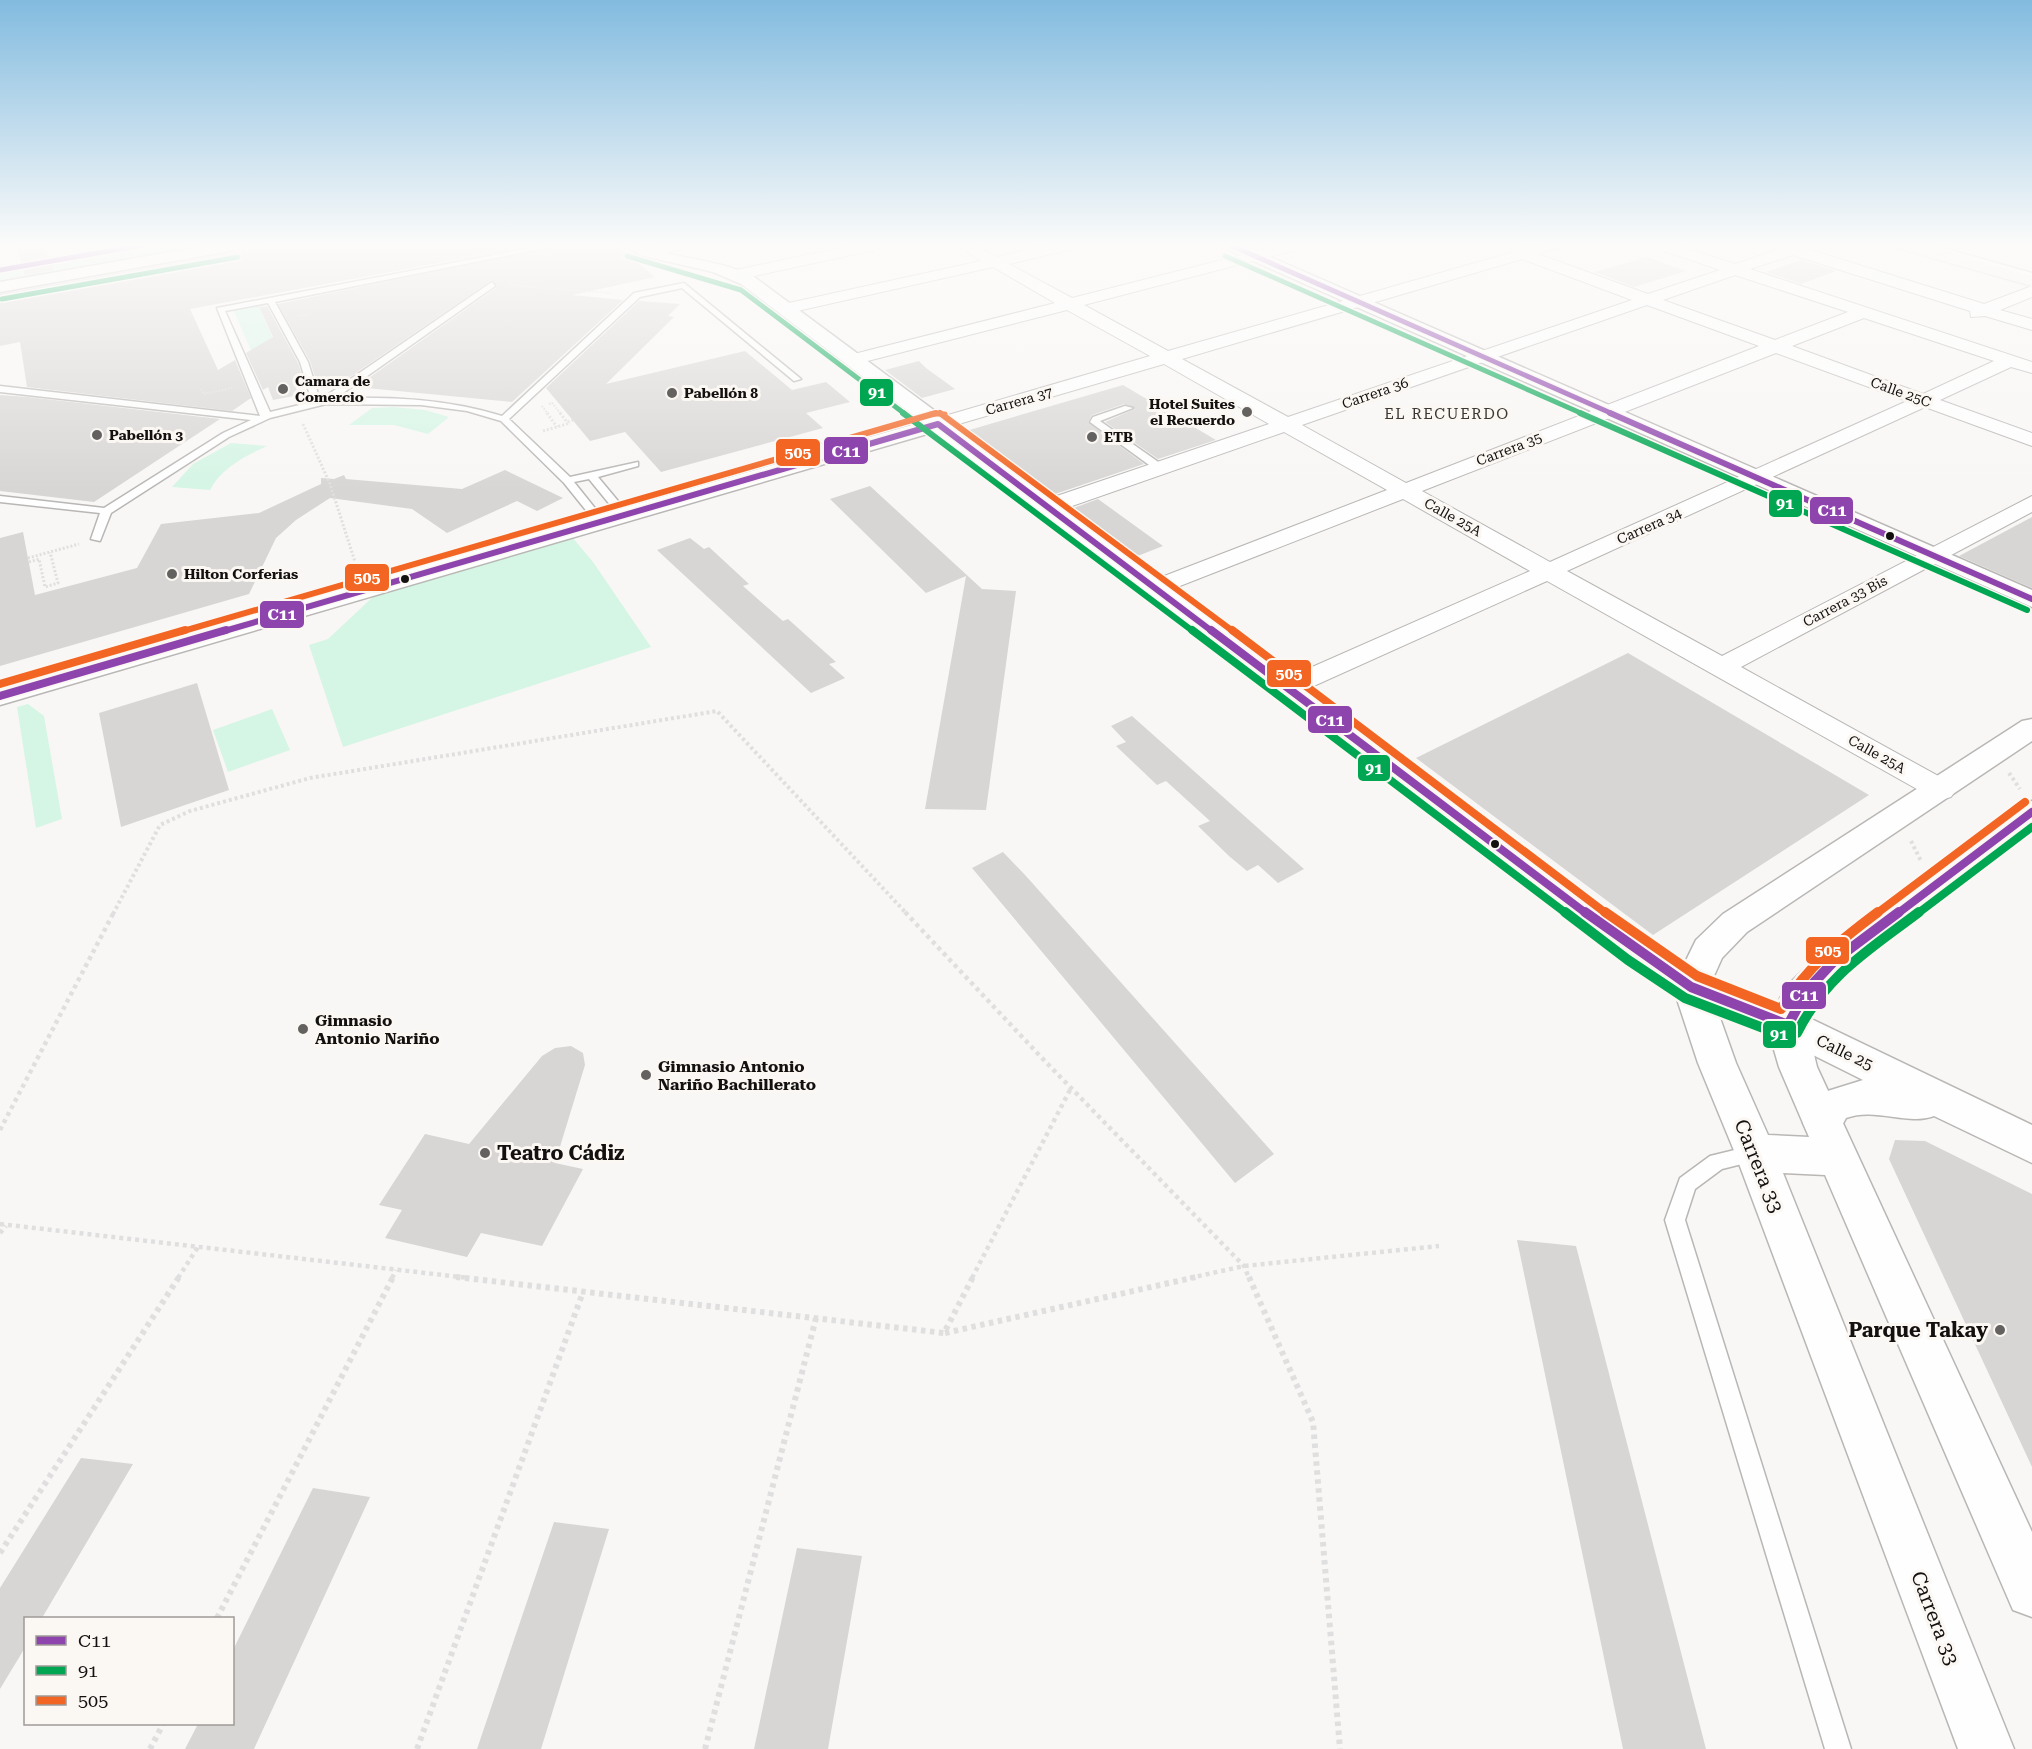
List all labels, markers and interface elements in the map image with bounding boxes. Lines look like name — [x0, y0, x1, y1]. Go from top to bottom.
place label: Camara de Comercio — [295, 373, 370, 405]
street label: Carrera 36 — [1340, 374, 1410, 412]
street label: Calle 25C — [1869, 374, 1933, 410]
line badge: 91 — [859, 378, 894, 407]
marker: Camara de Comercio — [276, 382, 290, 396]
text: 91 — [868, 383, 886, 402]
street label: Carrera 37 — [984, 384, 1055, 418]
place label: Pabellón 8 — [684, 385, 758, 401]
marker: Pabellón 8 — [665, 386, 679, 400]
place label: Hotel Suites el Recuerdo — [1149, 396, 1235, 428]
marker: Hotel Suites el Recuerdo — [1240, 405, 1254, 419]
district label: EL RECUERDO — [1384, 405, 1510, 423]
place label: Pabellón 3 — [109, 427, 183, 443]
marker: Pabellón 3 — [90, 428, 104, 442]
place label: ETB — [1104, 429, 1133, 445]
street label: Carrera 35 — [1474, 429, 1544, 469]
marker: ETB — [1085, 430, 1099, 444]
line badge: C11 — [823, 436, 869, 465]
line badge: 505 — [775, 438, 821, 467]
text: C11 — [831, 442, 861, 461]
text: 505 — [785, 443, 811, 462]
line badge: 91 — [1768, 489, 1803, 518]
text: 91 — [1776, 494, 1794, 513]
street label: Calle 25A — [1422, 495, 1485, 539]
line badge: C11 — [1809, 496, 1854, 525]
text: C11 — [1817, 501, 1847, 520]
street label: Carrera 34 — [1614, 505, 1684, 547]
unlabelled marker — [1884, 530, 1896, 542]
line badge: 505 — [344, 563, 390, 592]
place label: Hilton Corferias — [184, 566, 298, 582]
marker: Hilton Corferias — [165, 567, 179, 581]
text: 505 — [354, 568, 380, 587]
street label: Carrera 33 Bis — [1800, 572, 1890, 630]
unlabelled marker — [399, 573, 411, 585]
line badge: C11 — [259, 600, 305, 629]
text: C11 — [267, 605, 297, 624]
line badge: 505 — [1266, 659, 1312, 688]
text: 505 — [1276, 664, 1302, 683]
line badge: C11 — [1307, 705, 1353, 734]
text: C11 — [1315, 711, 1345, 730]
street label: Calle 25A — [1846, 732, 1909, 776]
line badge: 91 — [1357, 754, 1391, 782]
text: 91 — [1365, 759, 1383, 778]
unlabelled marker — [1489, 838, 1501, 850]
line badge: 505 — [1805, 936, 1850, 965]
text: 505 — [1815, 941, 1841, 960]
line badge: C11 — [1781, 981, 1827, 1010]
text: C11 — [1789, 986, 1819, 1005]
place label: Gimnasio Antonio Nariño — [315, 1011, 440, 1048]
line badge: 91 — [1762, 1020, 1797, 1049]
marker: Gimnasio Antonio Nariño — [296, 1022, 310, 1036]
text: 91 — [1770, 1025, 1788, 1044]
street label: Calle 25 — [1813, 1031, 1876, 1074]
place label: Gimnasio Antonio Nariño Bachillerato — [658, 1057, 816, 1094]
marker: Gimnasio Antonio Nariño Bachillerato — [639, 1068, 653, 1082]
street label: Carrera 33 — [1729, 1116, 1789, 1216]
place label: Teatro Cádiz — [497, 1141, 624, 1165]
marker: Teatro Cádiz — [478, 1146, 492, 1160]
place label: Parque Takay — [1848, 1318, 1988, 1342]
marker: Parque Takay — [1993, 1323, 2007, 1337]
street label: Carrera 33 — [1906, 1568, 1964, 1668]
legend — [24, 1617, 234, 1725]
text: C11 — [78, 1630, 111, 1651]
text: 91 — [78, 1660, 98, 1681]
text: 505 — [78, 1690, 108, 1711]

